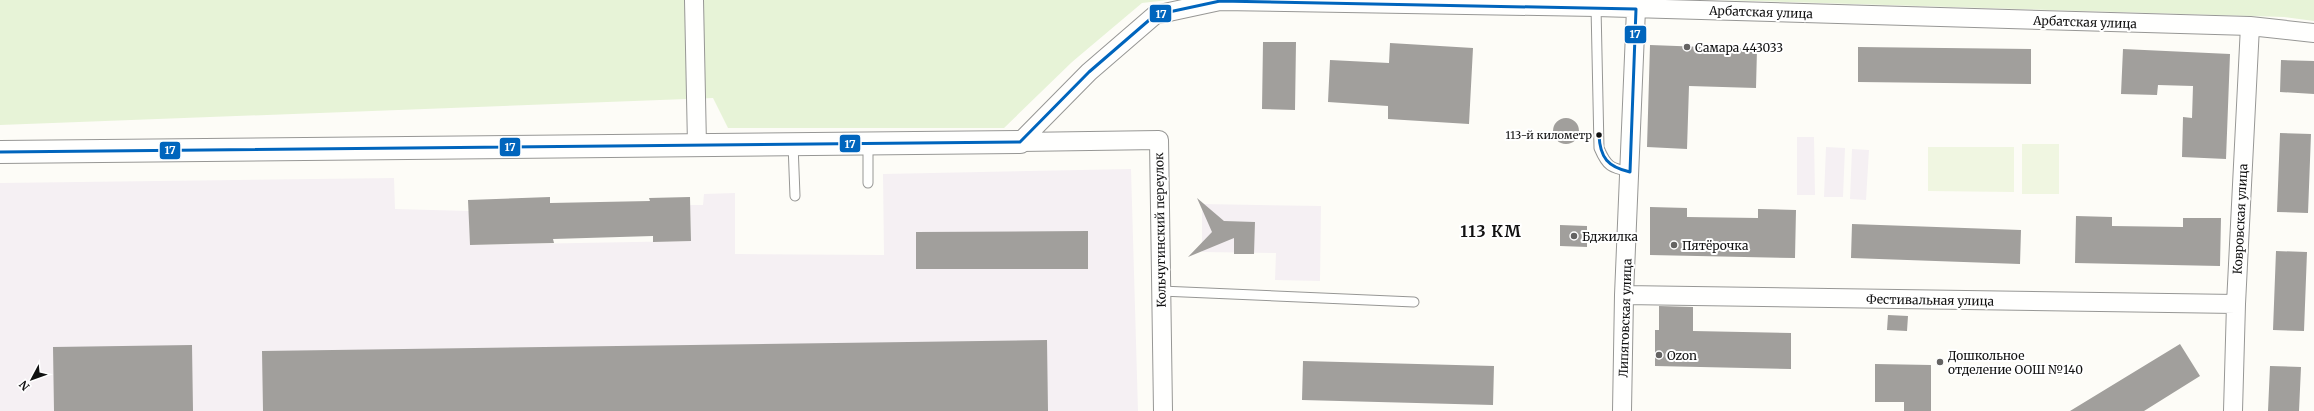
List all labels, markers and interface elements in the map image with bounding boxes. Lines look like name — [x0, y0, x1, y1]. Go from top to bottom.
street label: Арбатская улица — [1708, 3, 1814, 21]
line badge: 17 — [1149, 4, 1172, 23]
text: 17 — [1155, 7, 1167, 21]
street label: Арбатская улица — [2032, 13, 2138, 31]
line badge: 17 — [1624, 25, 1647, 44]
text: 17 — [1629, 27, 1641, 41]
place label: Самара 443033 — [1695, 40, 1783, 55]
marker: Самара 443033 — [1682, 42, 1692, 52]
place label: 113-й километр — [1506, 128, 1592, 142]
marker: 113-й километр — [1594, 130, 1604, 140]
line badge: 17 — [839, 134, 861, 153]
line badge: 17 — [499, 137, 521, 157]
text: 17 — [844, 137, 856, 151]
text: 17 — [504, 140, 516, 154]
line badge: 17 — [159, 141, 181, 160]
text: 17 — [164, 143, 176, 157]
street label: Кольчугинский переулок — [1151, 152, 1169, 308]
street label: Ковровская улица — [2230, 163, 2250, 275]
district label: 113 КМ — [1460, 221, 1522, 241]
place label: Бджилка — [1582, 229, 1639, 244]
marker: Бджилка — [1569, 231, 1579, 241]
place label: Пятёрочка — [1682, 238, 1749, 253]
marker: Пятёрочка — [1669, 240, 1679, 250]
street label: Липяговская улица — [1615, 258, 1635, 378]
street label: Фестивальная улица — [1866, 291, 1995, 309]
place label: Ozon — [1667, 348, 1697, 363]
place label: Дошкольное отделение ООШ №140 — [1948, 348, 2083, 377]
marker: Ozon — [1654, 350, 1664, 360]
marker: Дошкольное отделение ООШ №140 — [1935, 357, 1945, 367]
north arrow — [12, 359, 52, 399]
text: N — [16, 377, 33, 393]

